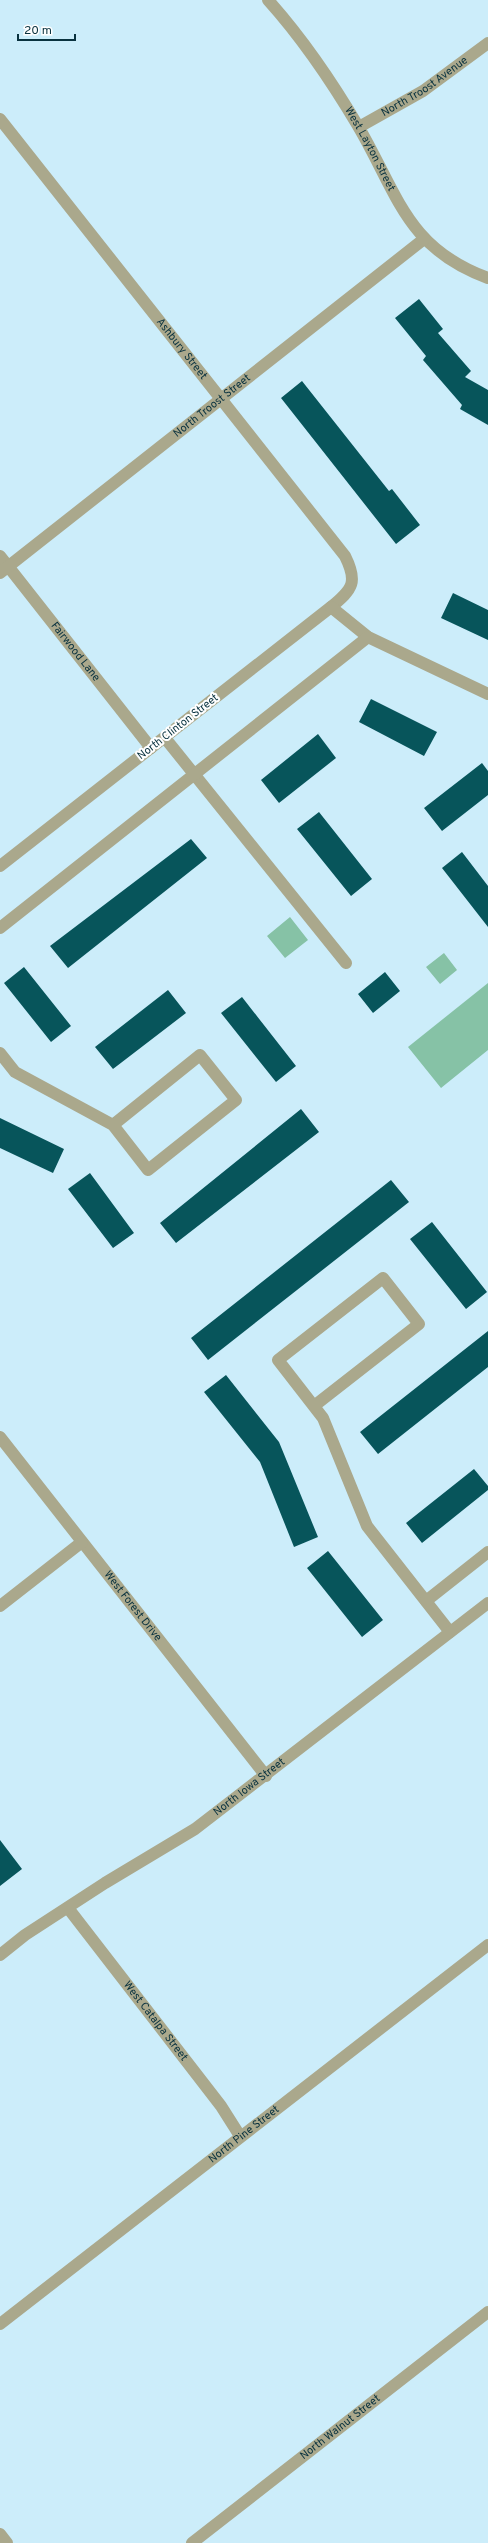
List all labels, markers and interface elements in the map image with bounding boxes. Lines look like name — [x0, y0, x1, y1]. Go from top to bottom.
scale bar — [18, 16, 75, 42]
text: 20 m — [24, 23, 52, 39]
street label: North Troost Avenue — [379, 53, 471, 120]
street label: West Layton Street — [341, 104, 398, 194]
street label: Ashbury Street — [153, 315, 210, 383]
street label: North Troost Street — [171, 371, 254, 441]
street label: Fairwood Lane — [48, 619, 103, 685]
street label: North Clinton Street — [135, 691, 221, 763]
street label: West Forest Drive — [101, 1568, 165, 1644]
street label: North Iowa Street — [211, 1755, 288, 1819]
street label: West Catalpa Street — [120, 1978, 191, 2064]
street label: North Pine Street — [206, 2103, 282, 2166]
street label: North Walnut Street — [297, 2392, 383, 2463]

